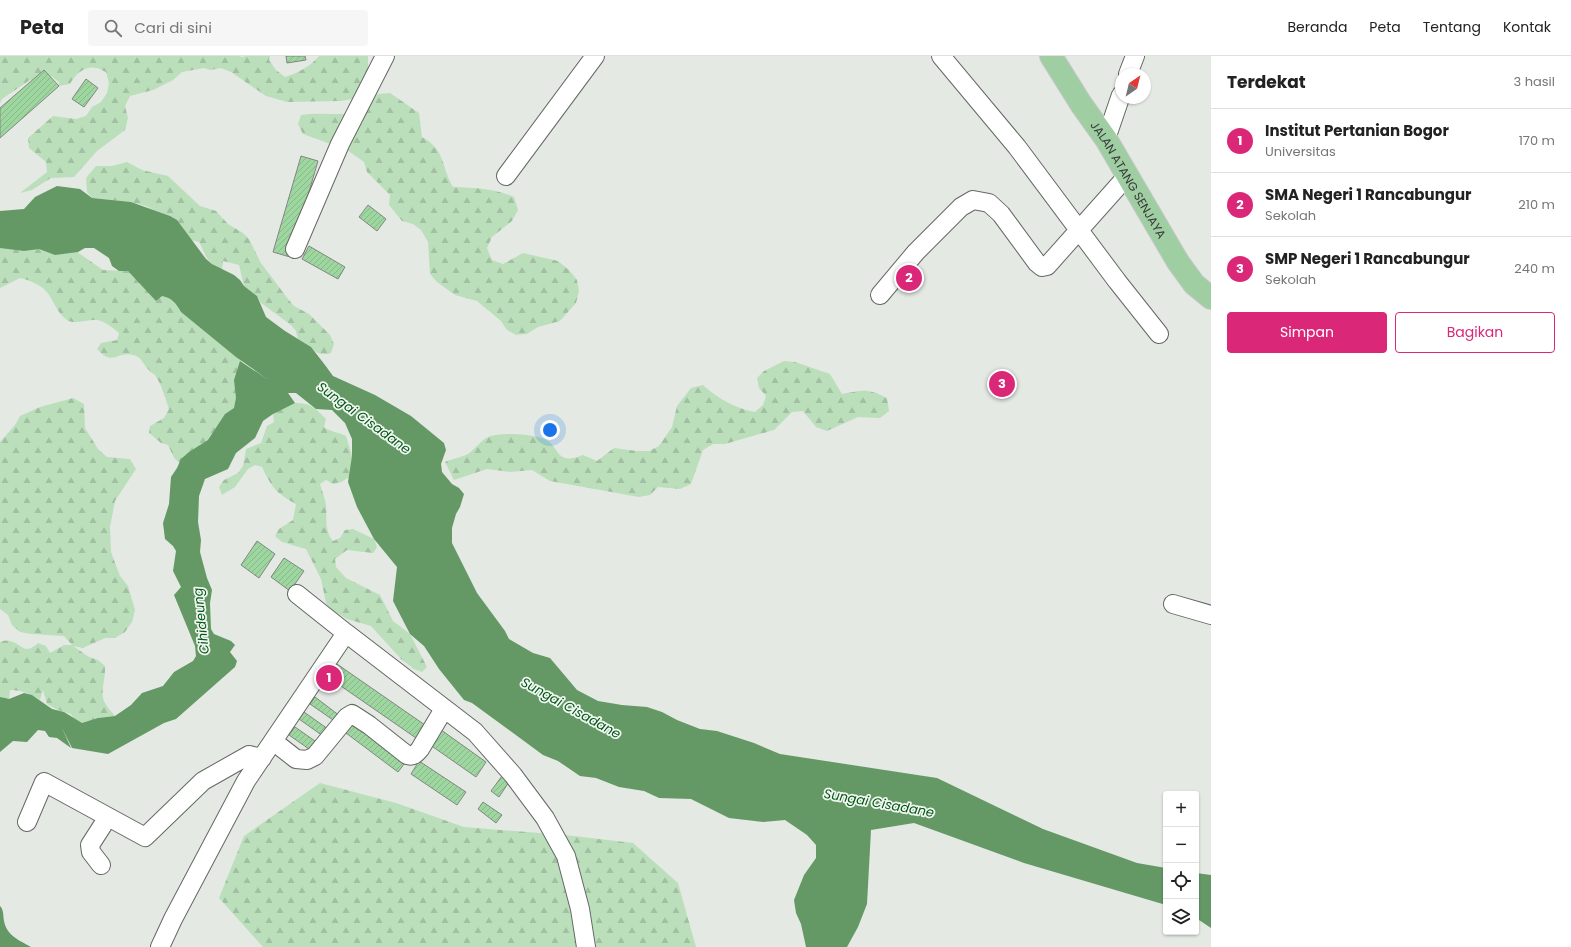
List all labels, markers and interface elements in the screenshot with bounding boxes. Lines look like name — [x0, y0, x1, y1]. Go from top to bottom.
search box — [88, 10, 368, 46]
text: Peta — [20, 14, 64, 41]
icon: search — [102, 17, 124, 39]
text: Cari di sini — [134, 17, 212, 38]
text: Beranda — [1288, 17, 1347, 37]
text: Peta — [1369, 17, 1401, 37]
text: Tentang — [1423, 17, 1481, 37]
text: Kontak — [1503, 17, 1551, 37]
north arrow — [1115, 68, 1151, 104]
text: Terdekat — [1227, 70, 1306, 94]
text: 3 hasil — [1514, 72, 1555, 91]
street label: JALAN ATANG SENJAYA — [1087, 117, 1171, 241]
text: Institut Pertanian Bogor — [1265, 120, 1449, 141]
text: 1 — [1238, 131, 1242, 150]
text: 170 m — [1519, 131, 1555, 150]
text: Universitas — [1265, 142, 1336, 161]
text: SMA Negeri 1 Rancabungur — [1265, 184, 1471, 205]
text: 2 — [1236, 195, 1244, 214]
text: 210 m — [1518, 195, 1555, 214]
text: Sekolah — [1265, 206, 1316, 225]
text: SMP Negeri 1 Rancabungur — [1265, 248, 1470, 269]
text: 3 — [1236, 259, 1244, 278]
text: 240 m — [1514, 259, 1555, 278]
pin: 2 — [896, 263, 922, 293]
text: Sekolah — [1265, 270, 1316, 289]
button: Simpan — [1227, 312, 1387, 353]
button: Bagikan — [1395, 312, 1555, 353]
pin: 3 — [989, 369, 1015, 399]
water label: Sungai Cisadane — [313, 378, 415, 458]
your location — [540, 420, 560, 440]
water label: Cihideung — [188, 586, 214, 655]
pin: 1 — [316, 663, 342, 693]
water label: Sungai Cisadane — [518, 673, 624, 743]
water label: Sungai Cisadane — [822, 784, 936, 822]
map controls — [1163, 791, 1199, 935]
button: + — [1163, 791, 1199, 827]
button: − — [1163, 827, 1199, 863]
button: locate — [1163, 863, 1199, 899]
button: layers — [1163, 899, 1199, 935]

